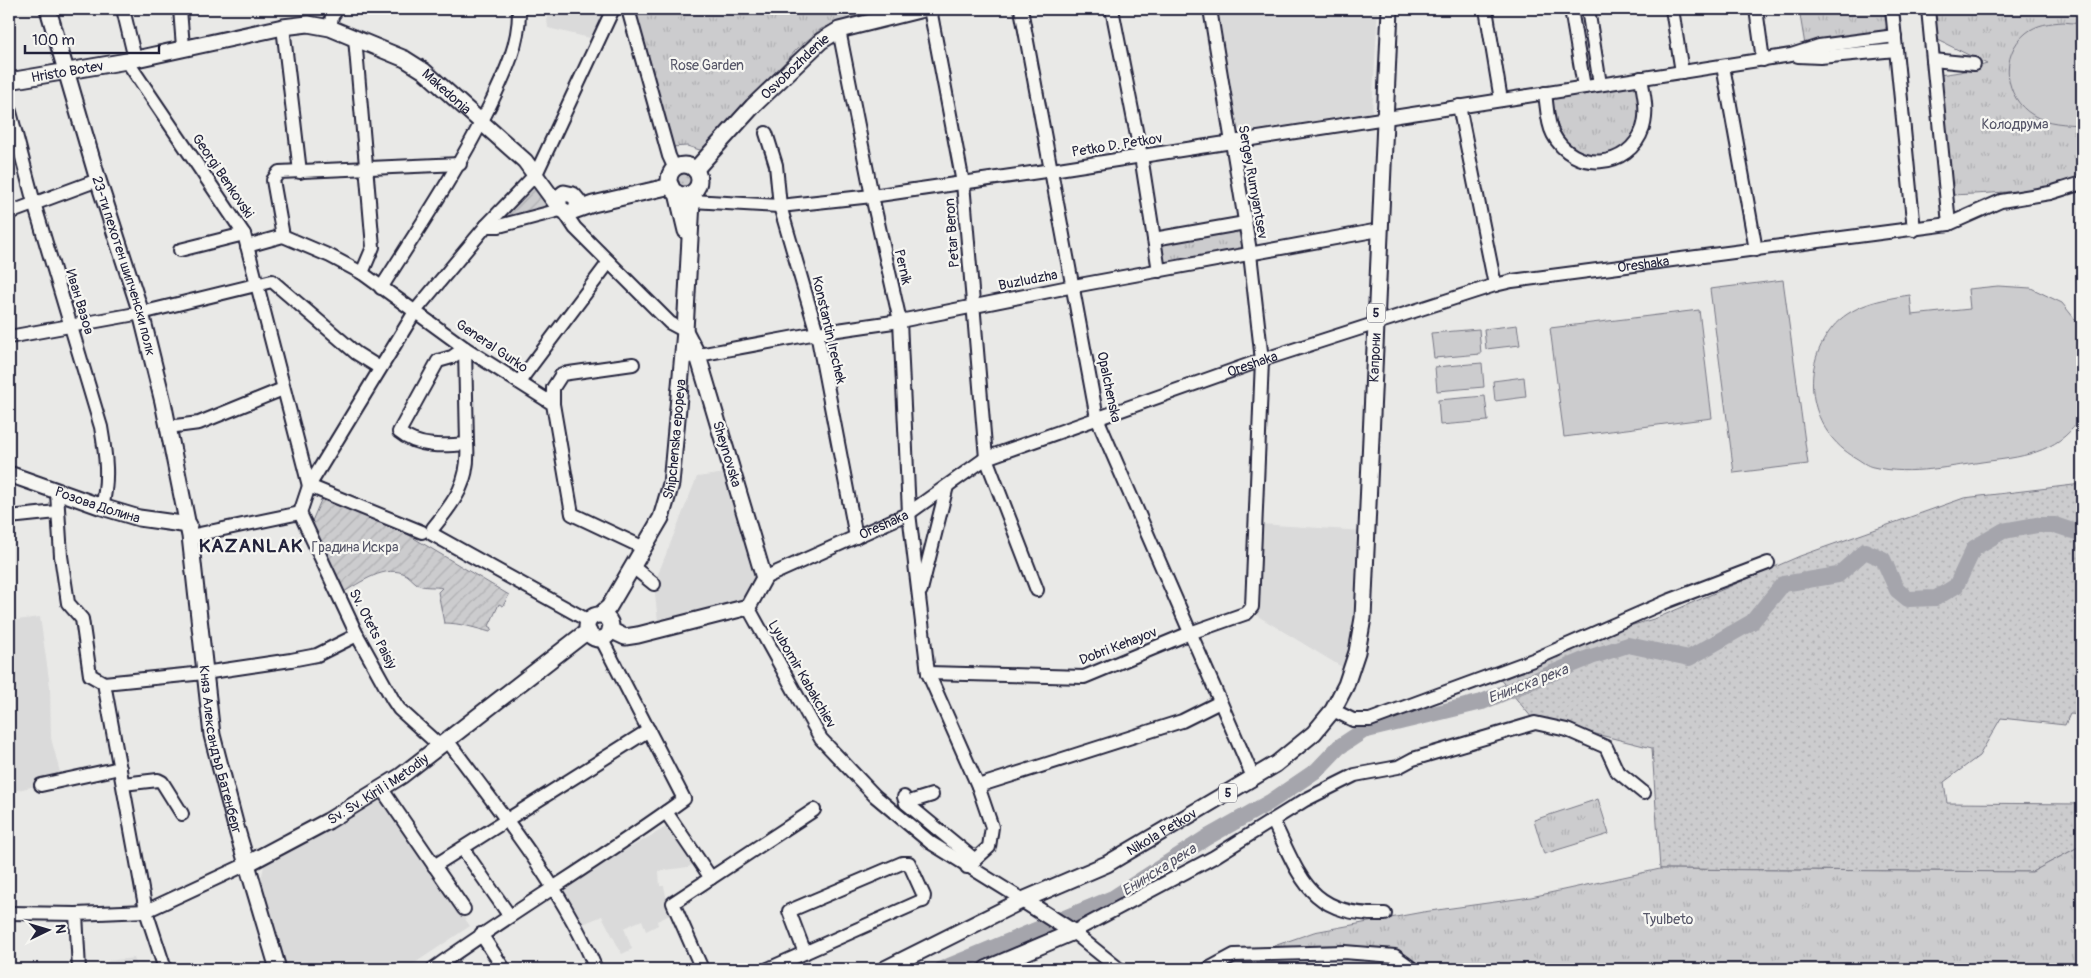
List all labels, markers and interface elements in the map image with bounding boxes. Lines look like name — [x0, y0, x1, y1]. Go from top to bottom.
scale bar — [25, 22, 159, 54]
street label: Osvobozhdenie — [757, 30, 832, 103]
text: 100 m — [32, 31, 75, 50]
street label: Hristo Botev — [30, 57, 105, 86]
park label: Rose Garden — [670, 57, 744, 74]
street label: Makedonia — [419, 65, 475, 118]
park label: Колодрума — [1981, 116, 2049, 133]
street label: Sergey Rumyantsev — [1235, 124, 1271, 240]
street label: Petko D. Petkov — [1070, 129, 1164, 161]
street label: Georgi Benkovski — [189, 131, 258, 222]
street label: 23-ти пехотен шипченски полк — [89, 174, 160, 357]
street label: Petar Beron — [941, 198, 963, 268]
street label: Pernik — [891, 248, 915, 287]
street label: Oreshaka — [1616, 252, 1670, 276]
street label: Buzludzha — [997, 266, 1059, 294]
street label: Иван Вазов — [62, 267, 98, 337]
street label: Konstantin Irechek — [808, 274, 850, 386]
road number: 5 — [1367, 304, 1385, 322]
street label: General Gurko — [453, 316, 532, 377]
street label: Капрони — [1365, 333, 1384, 383]
street label: Oreshaka — [1225, 347, 1280, 380]
street label: Opalchenska — [1093, 350, 1125, 424]
street label: Shipchenska epopeya — [658, 378, 689, 501]
street label: Sheynovska — [709, 419, 745, 489]
street label: Розова Долина — [53, 483, 142, 526]
street label: Oreshaka — [856, 506, 911, 543]
district label: KAZANLAK — [199, 534, 303, 558]
park label: Градина Искра — [312, 539, 398, 556]
street label: Sv. Otets Paisiy — [345, 586, 401, 672]
street label: Lyubomir Kabakchiev — [764, 617, 840, 731]
street label: Dobri Kehayov — [1077, 623, 1159, 669]
water label: Енинска река — [1485, 660, 1572, 708]
street label: Княз Александър Батенберг — [196, 664, 246, 836]
street label: Sv. Sv. Kiril i Metodiy — [324, 750, 432, 828]
road number: 5 — [1219, 784, 1237, 802]
street label: Nikola Petkov — [1124, 805, 1199, 859]
water label: Енинска река — [1118, 839, 1201, 900]
north arrow — [22, 906, 72, 956]
park label: Tyulbeto — [1643, 911, 1694, 928]
text: N — [52, 923, 69, 934]

